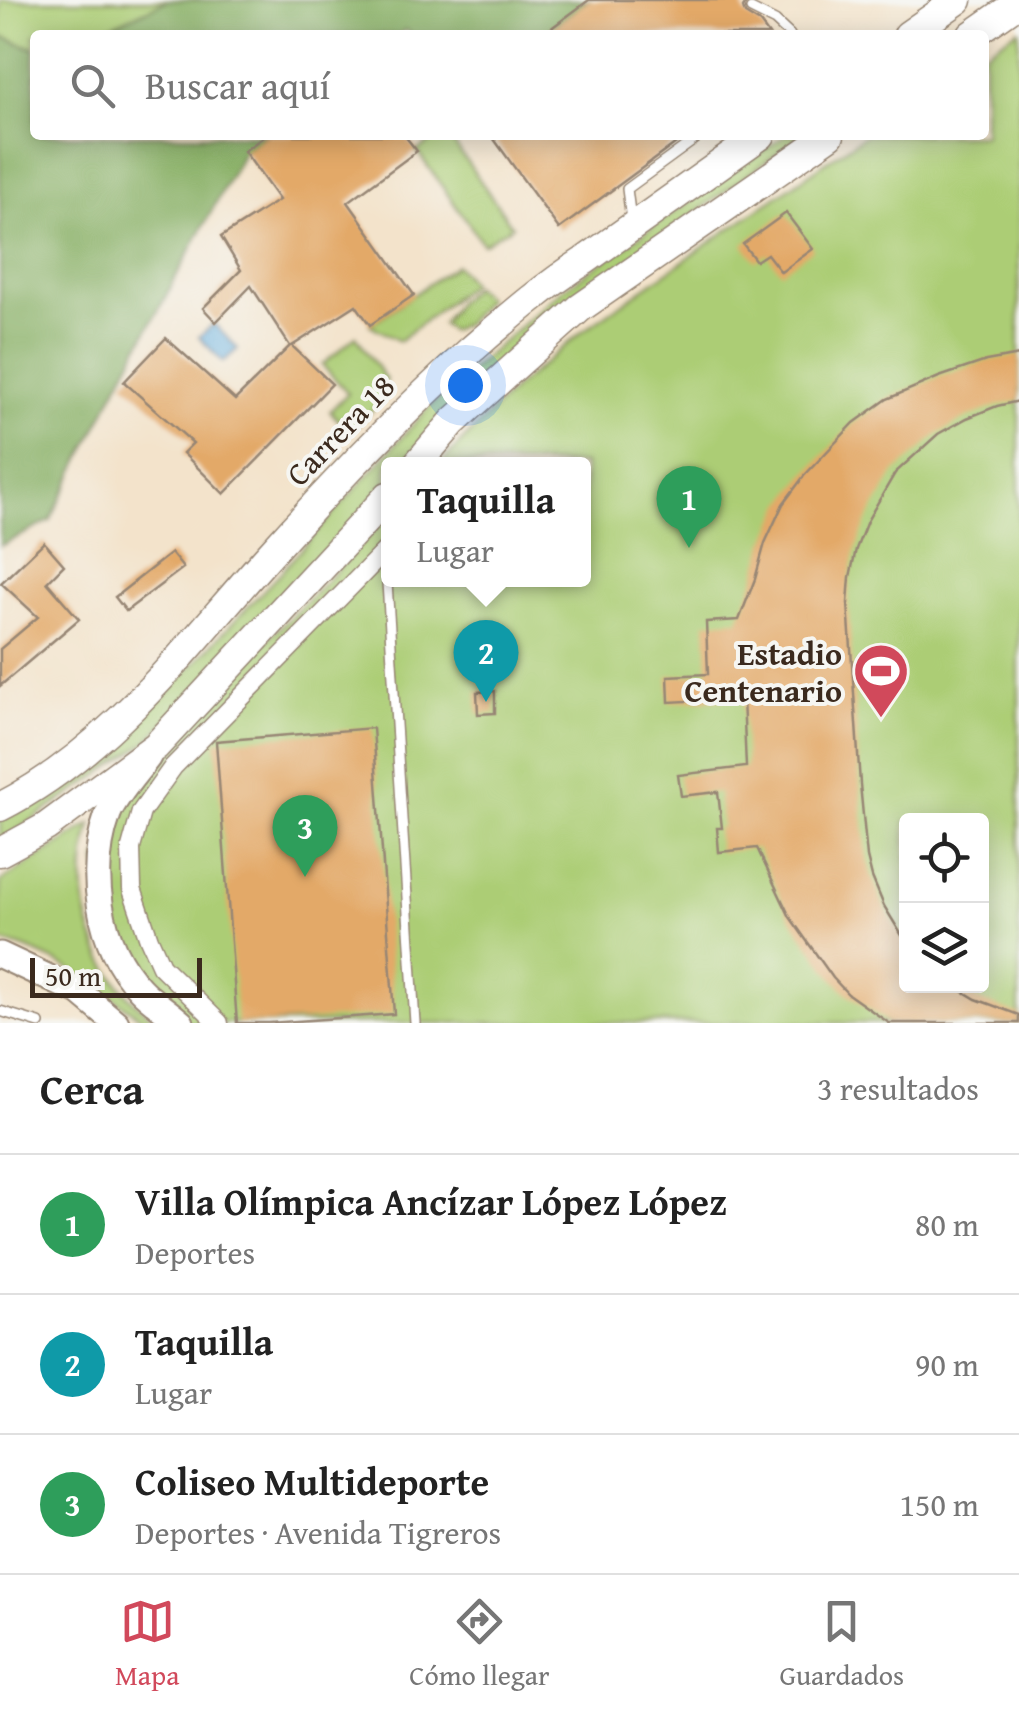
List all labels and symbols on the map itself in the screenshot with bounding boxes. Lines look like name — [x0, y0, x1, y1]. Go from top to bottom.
your location — [440, 360, 491, 411]
street label: Carrera 18 — [275, 364, 405, 496]
pin: 1 — [656, 466, 722, 548]
pin: 2 — [454, 620, 518, 702]
place label: Estadio Centenario — [684, 630, 842, 714]
sports icon: Estadio Centenario — [851, 641, 911, 720]
pin: 3 — [272, 794, 338, 877]
scale bar — [30, 953, 202, 998]

